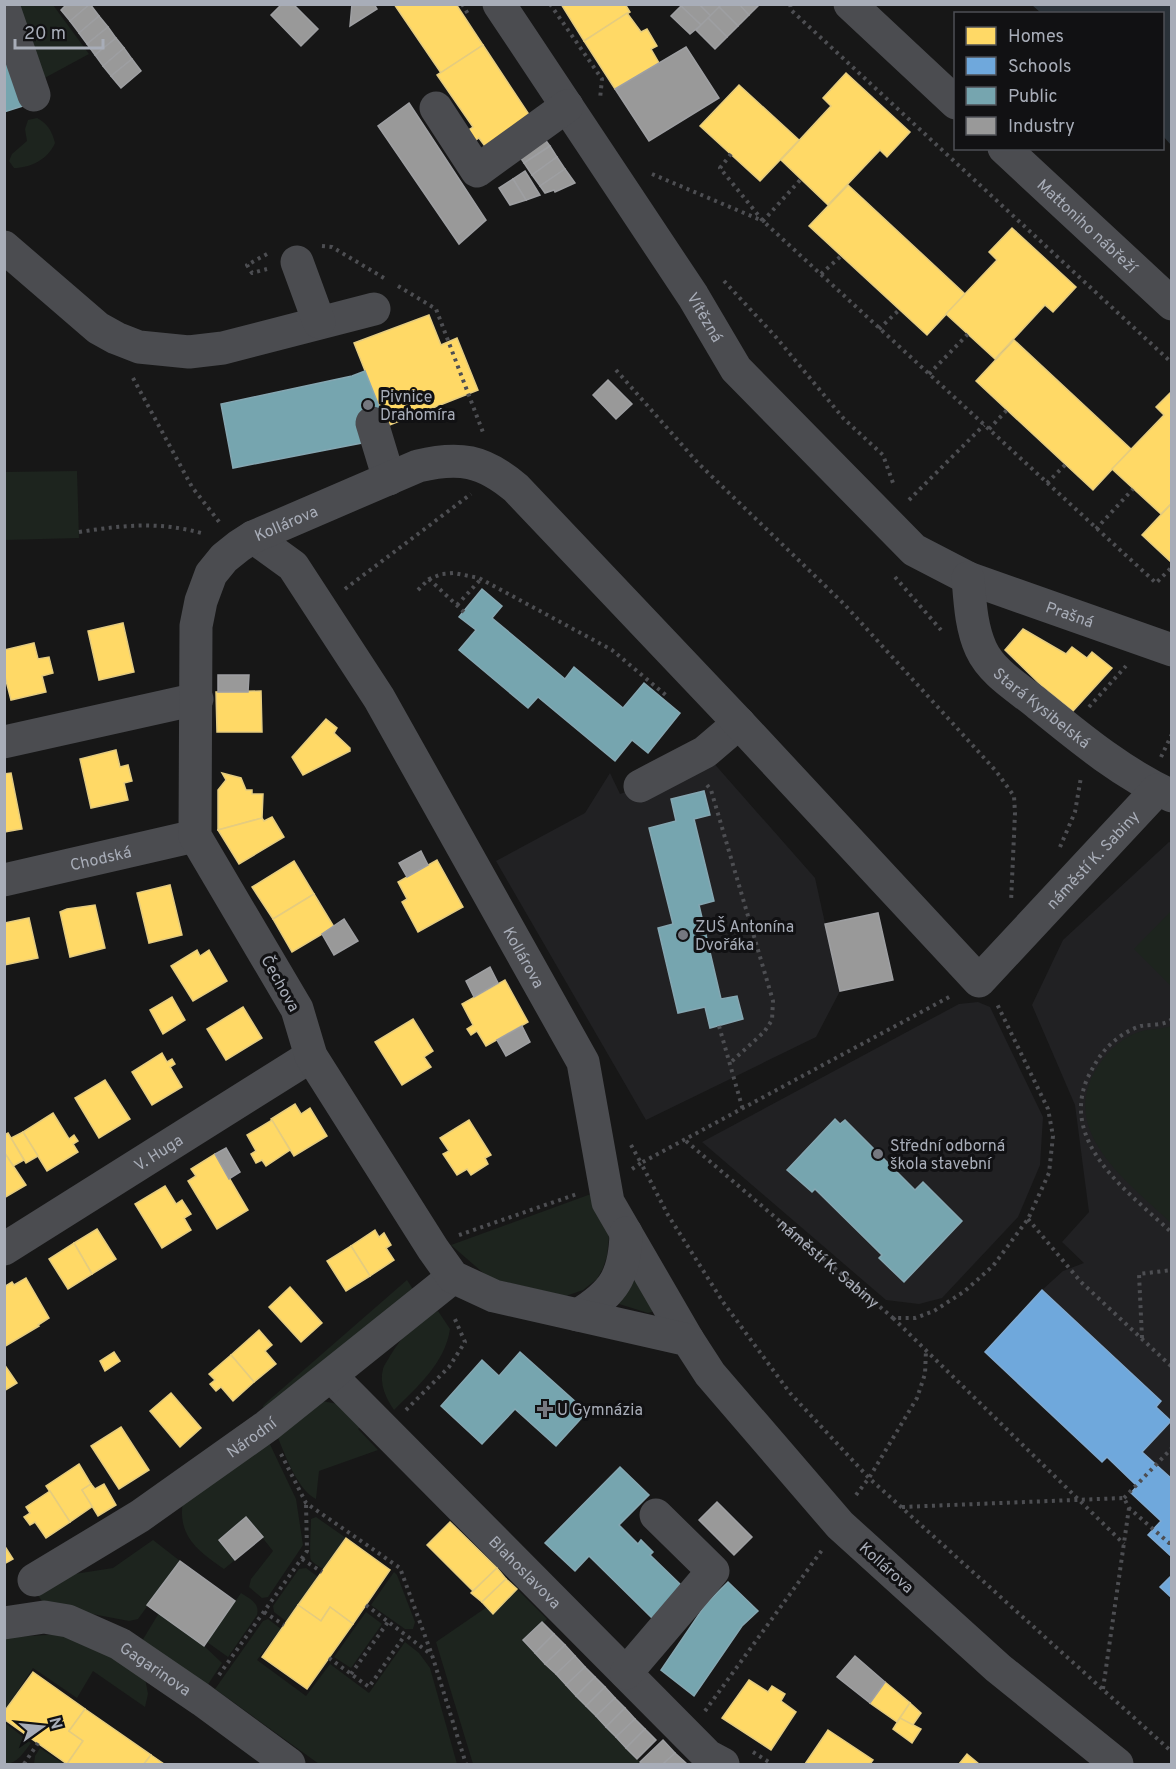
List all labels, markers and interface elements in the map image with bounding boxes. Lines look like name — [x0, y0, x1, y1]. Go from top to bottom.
scale bar — [15, 12, 104, 50]
legend — [954, 12, 1164, 150]
text: 20 m — [24, 23, 66, 46]
text: Homes — [1008, 26, 1064, 49]
text: Schools — [1008, 56, 1071, 79]
text: Public — [1008, 86, 1058, 109]
text: Industry — [1008, 116, 1075, 139]
street label: Mattoniho nábřeží — [1032, 176, 1142, 280]
street label: Vítězná — [681, 289, 726, 347]
place label: Pivnice Drahomíra — [380, 388, 455, 426]
marker: Pivnice Drahomíra — [361, 398, 375, 412]
street label: Kollárova — [252, 502, 321, 547]
street label: Prašná — [1043, 598, 1096, 633]
street label: Stará Kysibelská — [988, 664, 1093, 754]
street label: náměstí K. Sabiny — [1043, 807, 1145, 914]
street label: Chodská — [68, 843, 133, 876]
place label: ZUŠ Antonína Dvořáka — [695, 916, 794, 956]
street label: Kollárova — [497, 924, 548, 992]
marker: ZUŠ Antonína Dvořáka — [676, 928, 690, 942]
street label: Čechova — [256, 951, 305, 1016]
street label: V. Huga — [131, 1131, 187, 1177]
place label: Střední odborná škola stavební — [890, 1137, 1005, 1175]
marker: Střední odborná škola stavební — [871, 1147, 885, 1161]
street label: náměstí K. Sabiny — [773, 1216, 883, 1314]
place label: U Gymnázia — [557, 1401, 643, 1421]
marker: U Gymnázia — [538, 1402, 552, 1416]
street label: Národní — [223, 1413, 283, 1463]
street label: Blahoslavova — [484, 1533, 564, 1614]
street label: Kollárova — [854, 1539, 917, 1598]
street label: Gagarinova — [115, 1639, 194, 1702]
north arrow — [12, 1697, 72, 1757]
text: N — [43, 1715, 66, 1732]

